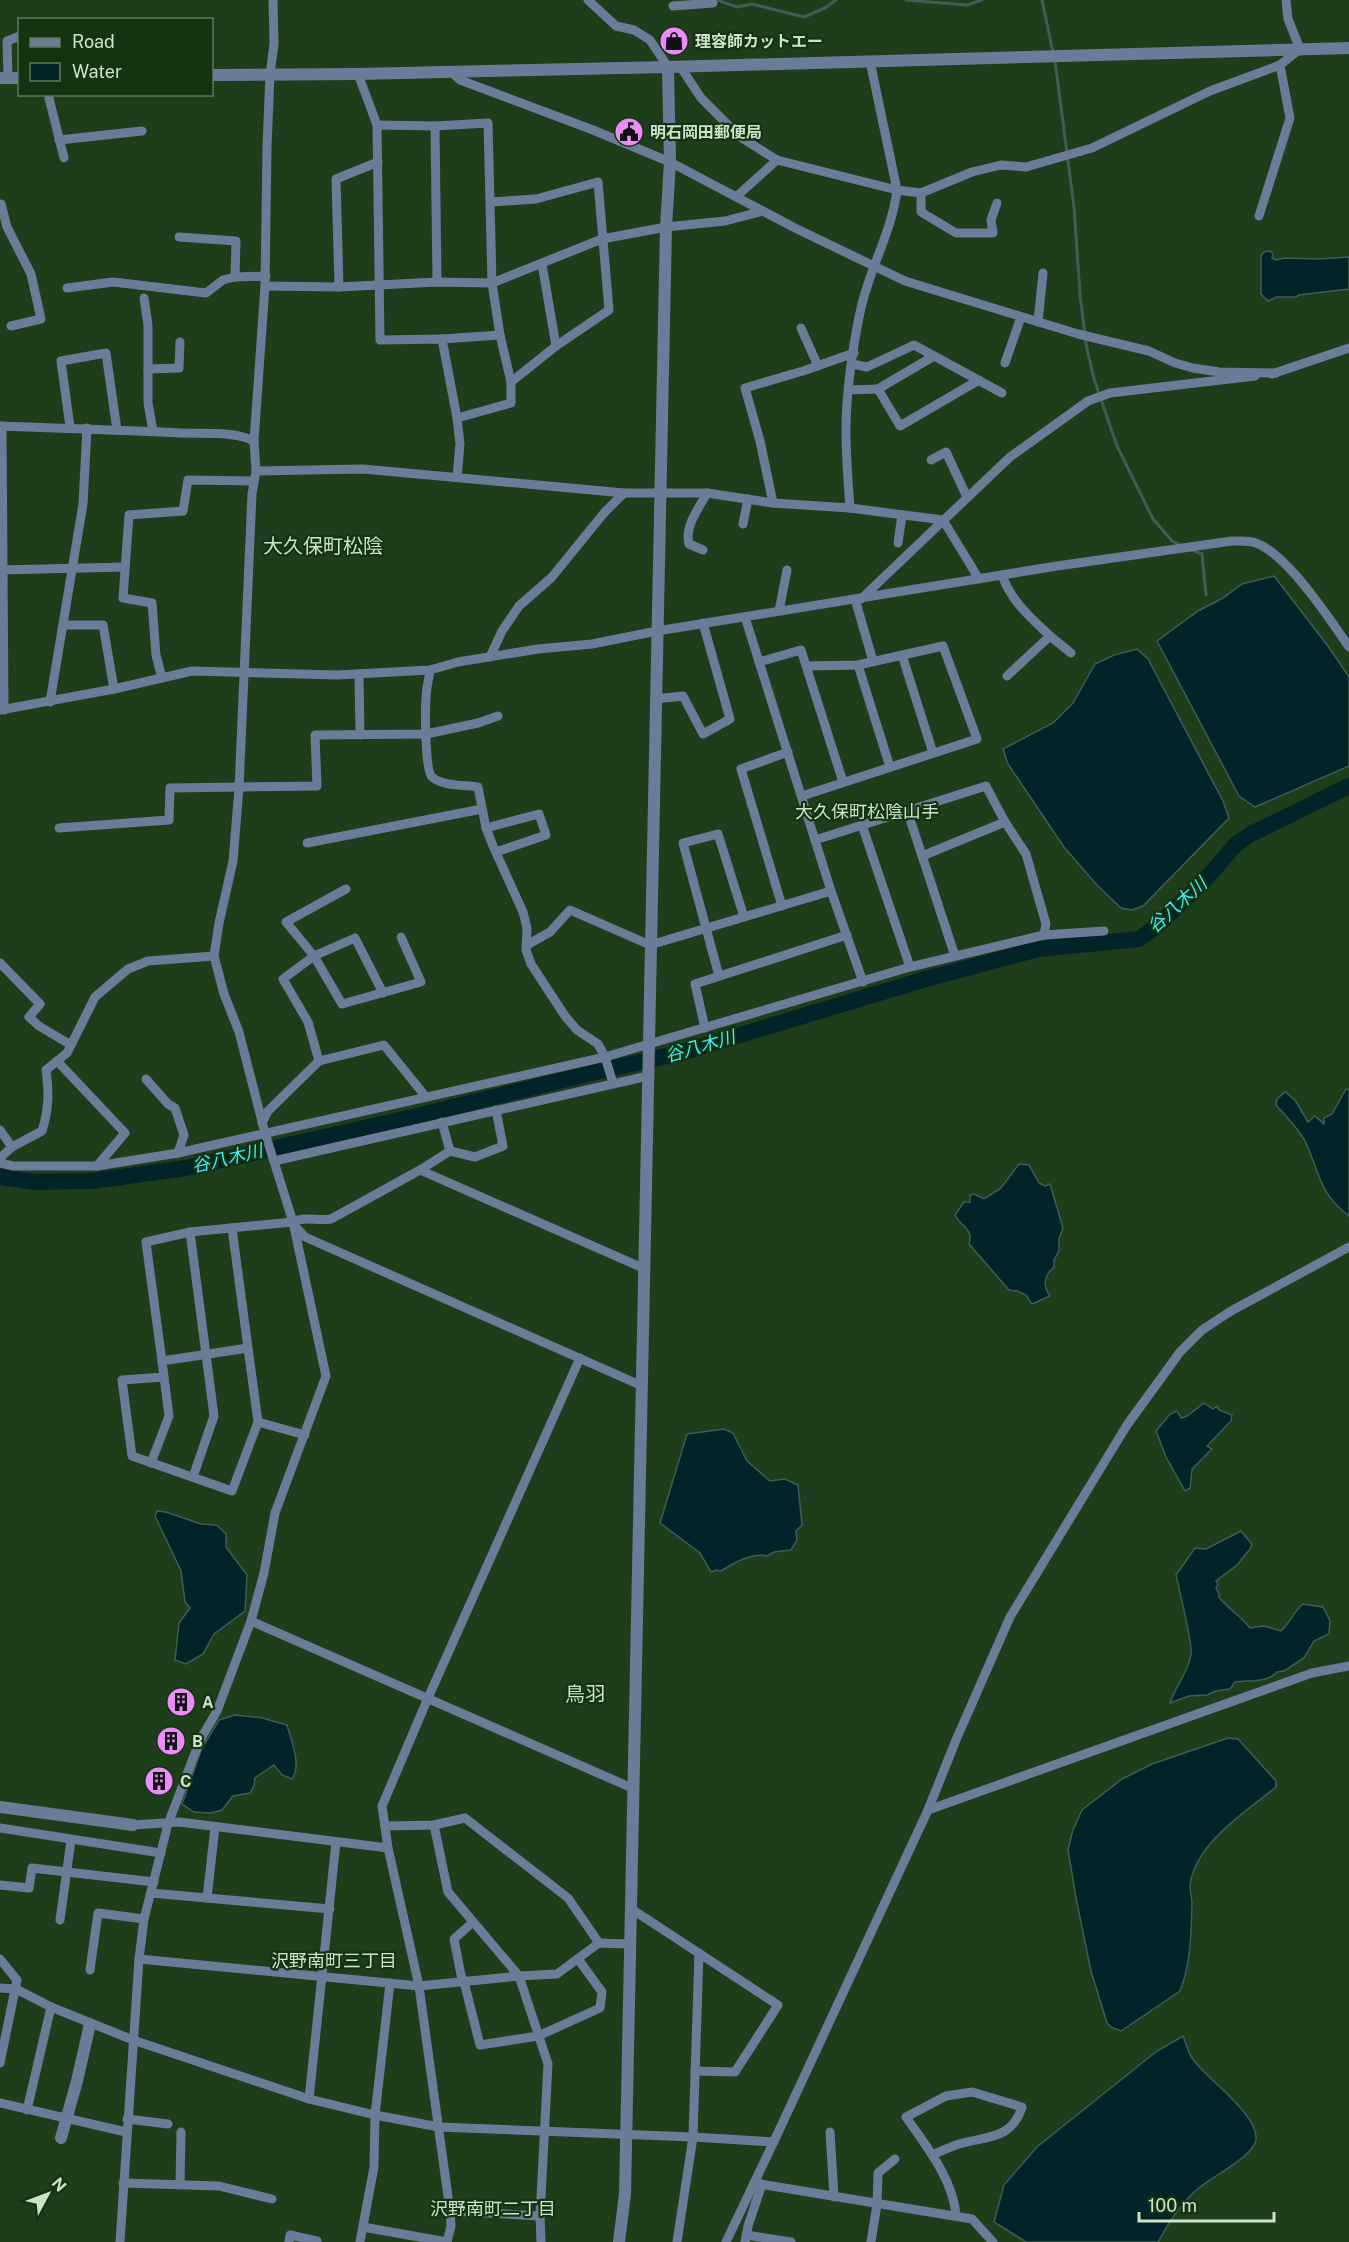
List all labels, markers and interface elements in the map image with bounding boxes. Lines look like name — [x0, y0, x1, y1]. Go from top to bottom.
legend — [18, 18, 213, 96]
shop icon: 理容師カットエー — [658, 25, 690, 57]
text: Road — [72, 31, 115, 52]
place label: 理容師カットエー — [695, 32, 823, 51]
text: Water — [72, 61, 122, 82]
public building icon: 明石岡田郵便局 — [613, 116, 645, 148]
place label: 明石岡田郵便局 — [650, 123, 762, 142]
district label: 大久保町松陰 — [263, 534, 383, 558]
district label: 大久保町松陰山手 — [795, 801, 939, 822]
water label: 谷八木川 — [1143, 872, 1212, 937]
water label: 谷八木川 — [663, 1025, 739, 1066]
water label: 谷八木川 — [190, 1139, 266, 1176]
district label: 鳥羽 — [565, 1682, 605, 1706]
building icon: A — [165, 1686, 197, 1718]
place label: A — [202, 1693, 214, 1712]
building icon: B — [155, 1725, 187, 1757]
place label: B — [192, 1732, 203, 1751]
building icon: C — [143, 1765, 175, 1797]
place label: C — [180, 1772, 192, 1791]
district label: 沢野南町三丁目 — [271, 1950, 397, 1971]
north arrow — [18, 2164, 78, 2224]
text: N — [48, 2174, 70, 2195]
scale bar — [1139, 2185, 1274, 2223]
text: 100 m — [1148, 2195, 1197, 2216]
district label: 沢野南町二丁目 — [430, 2198, 556, 2219]

